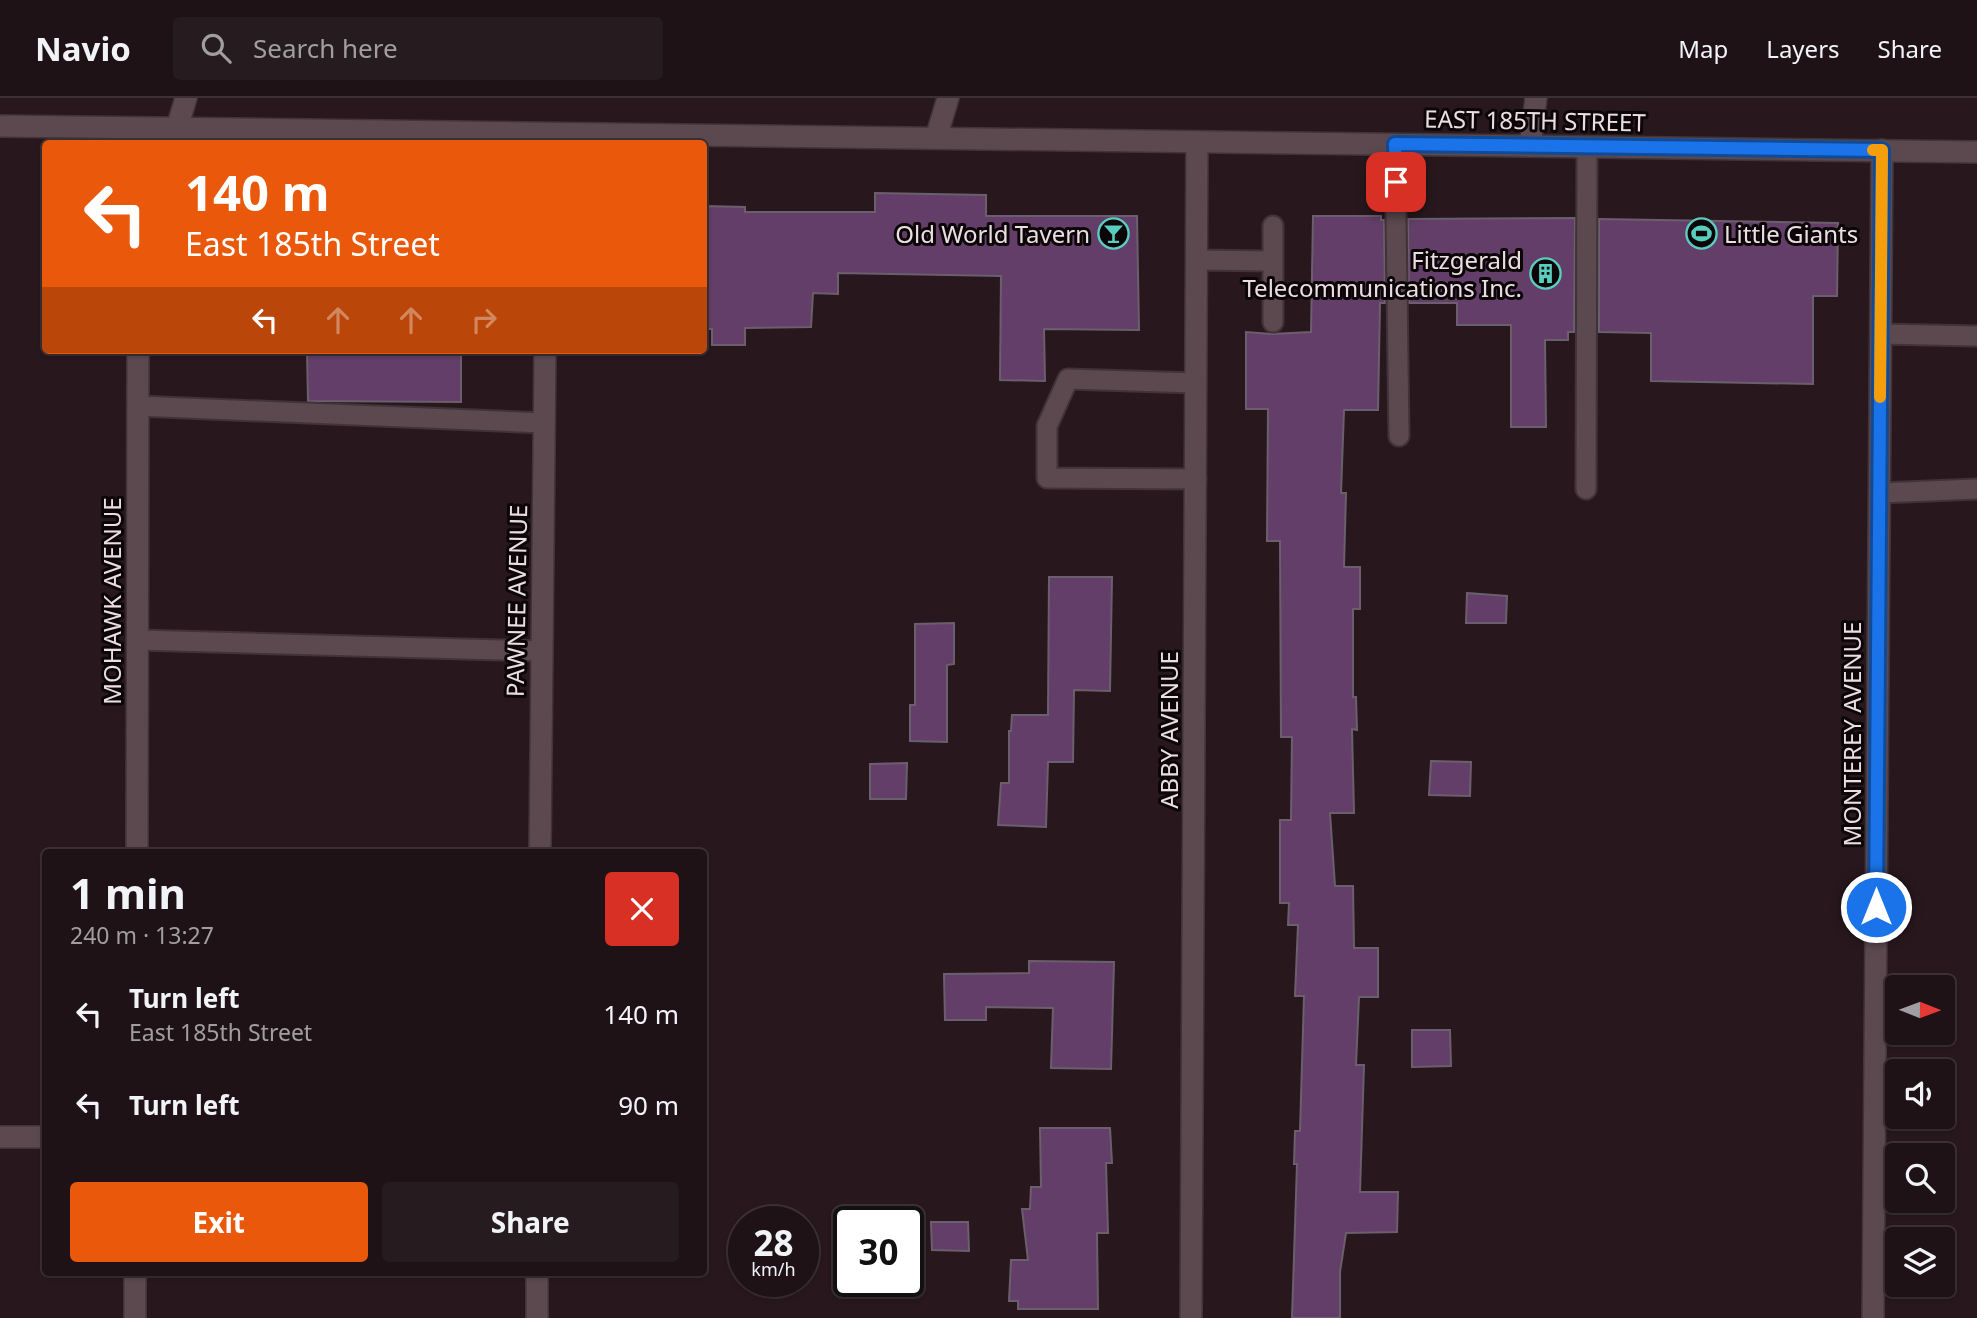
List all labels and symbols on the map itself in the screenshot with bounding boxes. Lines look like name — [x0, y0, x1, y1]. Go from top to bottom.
street label: EAST 185TH STREET — [1424, 102, 1647, 138]
pin — [1366, 152, 1426, 212]
bar icon: Old World Tavern — [1096, 216, 1130, 250]
sports icon: Little Giants — [1684, 216, 1718, 250]
place label: Old World Tavern — [895, 217, 1090, 250]
place label: Little Giants — [1724, 217, 1858, 250]
place label: Fitzgerald Telecommunications Inc. — [1242, 243, 1522, 304]
building icon: Fitzgerald Telecommunications Inc. — [1528, 256, 1562, 290]
street label: MOHAWK AVENUE — [95, 497, 128, 705]
street label: PAWNEE AVENUE — [498, 505, 534, 697]
street label: MONTEREY AVENUE — [1835, 622, 1868, 846]
street label: ABBY AVENUE — [1152, 651, 1185, 809]
position arrow — [1839, 870, 1913, 944]
north arrow — [1885, 975, 1955, 1045]
speed limit sign: 30 — [833, 1206, 924, 1297]

